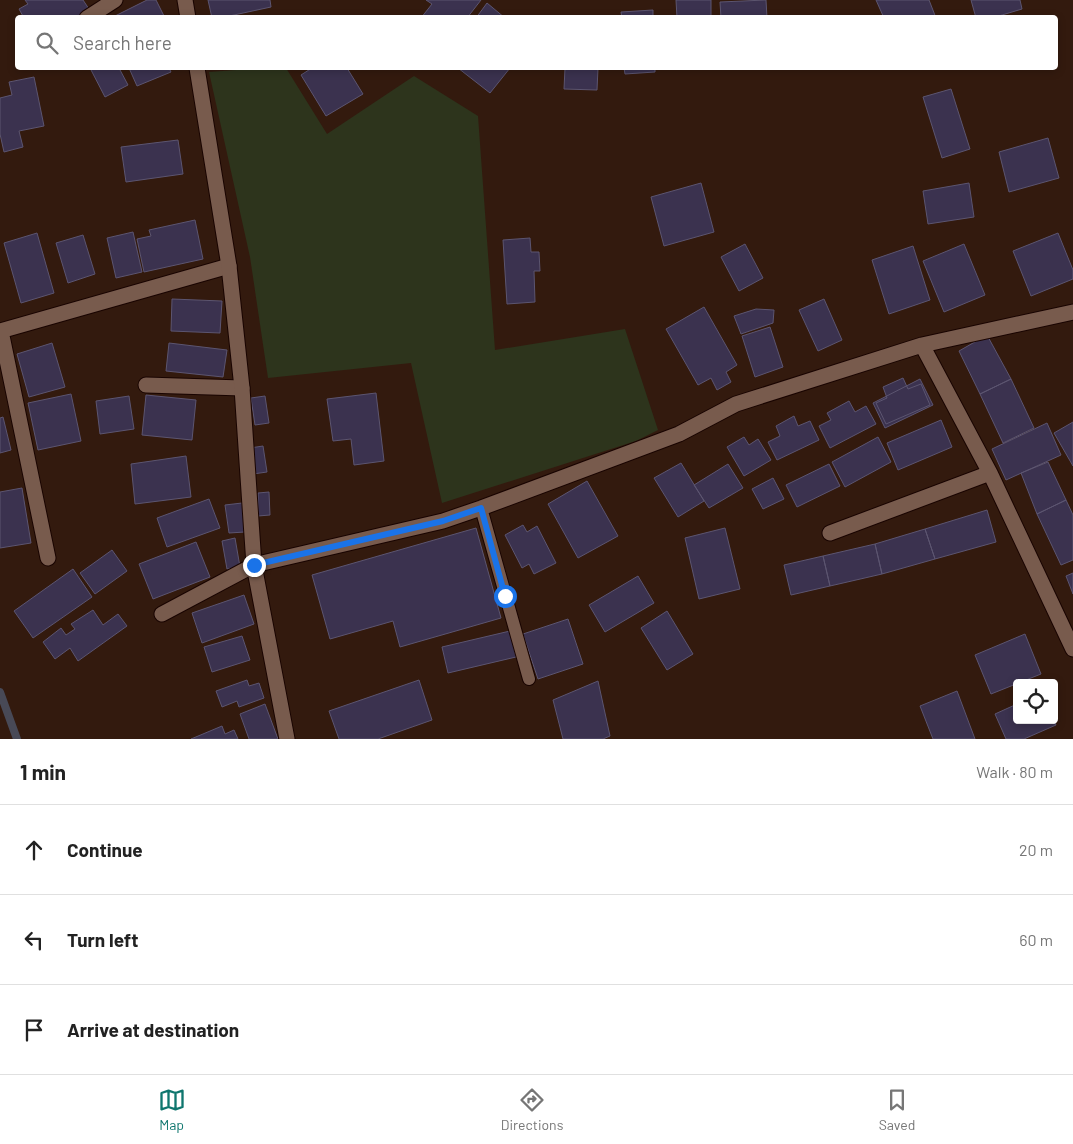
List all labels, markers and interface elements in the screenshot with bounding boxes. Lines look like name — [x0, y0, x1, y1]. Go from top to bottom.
search box — [15, 15, 1058, 70]
icon: search — [33, 29, 61, 57]
text: Search here — [73, 31, 172, 54]
route end — [243, 554, 266, 577]
route start — [494, 585, 517, 608]
map controls — [1013, 679, 1058, 724]
button: locate — [1013, 679, 1058, 724]
text: 1 min — [20, 759, 66, 784]
text: Walk · 80 m — [976, 762, 1053, 781]
icon: ahead — [20, 836, 48, 864]
text: Continue — [67, 838, 143, 861]
text: 20 m — [1019, 840, 1053, 859]
icon: left — [20, 926, 48, 954]
text: Turn left — [67, 928, 138, 951]
text: 60 m — [1019, 930, 1053, 949]
icon: arrive — [20, 1016, 48, 1044]
text: Arrive at destination — [67, 1018, 239, 1041]
tab: Map — [158, 1086, 186, 1133]
tab: Directions — [501, 1086, 563, 1133]
tab: Saved — [879, 1086, 915, 1133]

